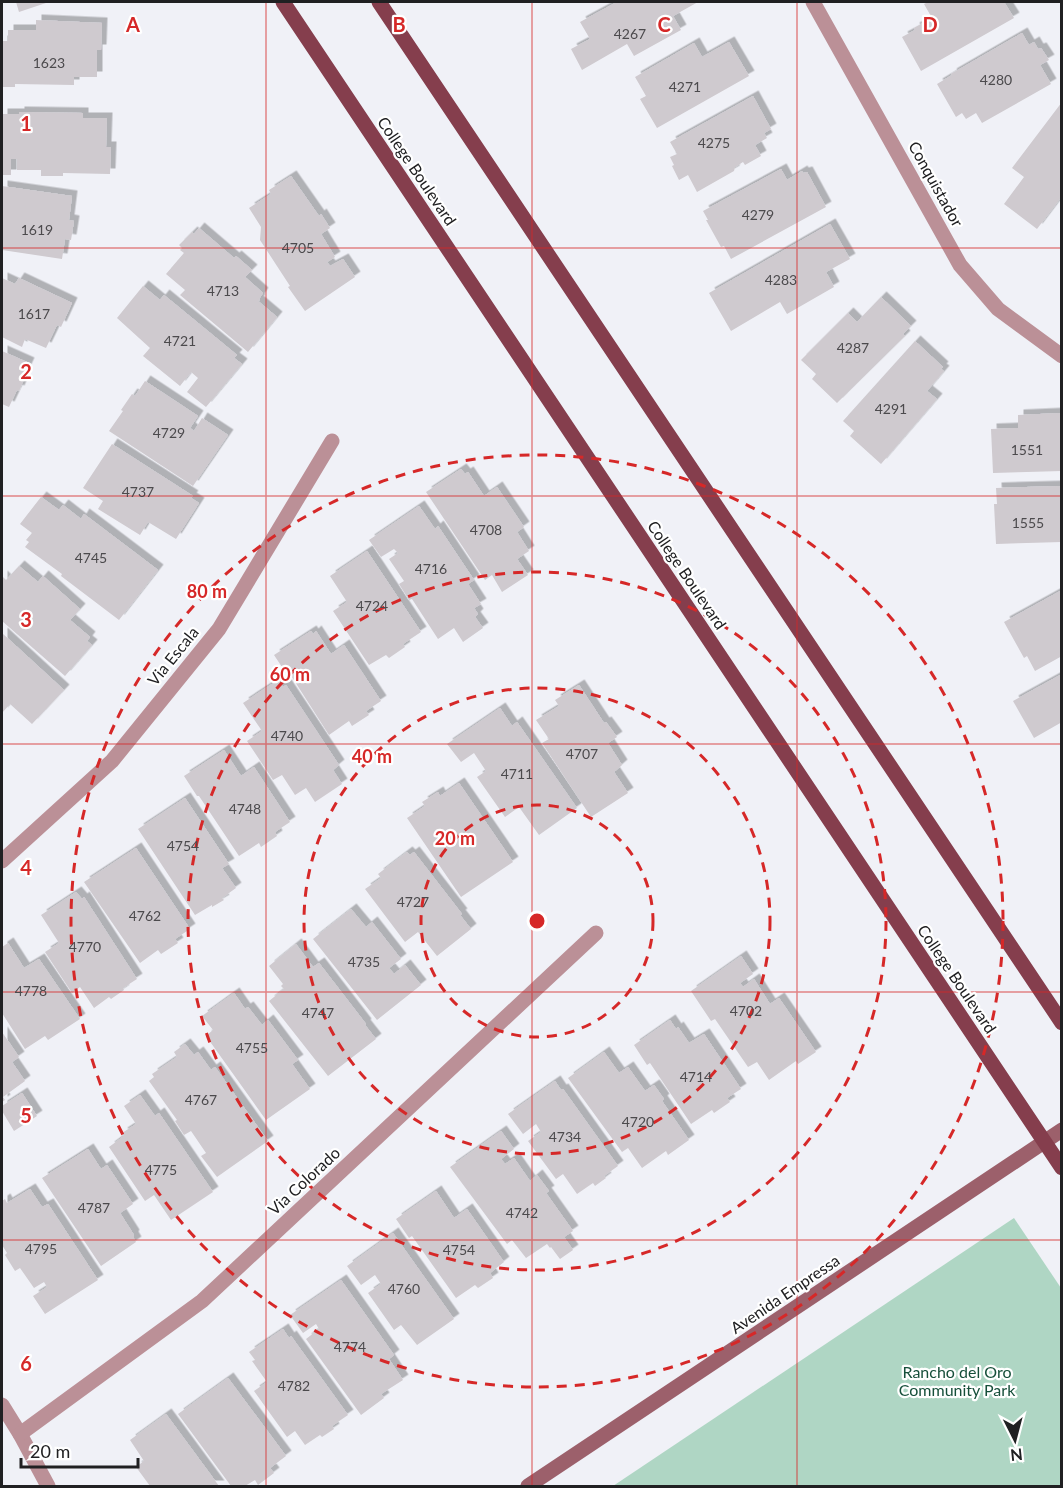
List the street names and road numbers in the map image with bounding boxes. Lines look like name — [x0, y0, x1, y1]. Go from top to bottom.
street label: College Boulevard — [374, 113, 461, 229]
street label: Conquistador — [905, 138, 968, 230]
street label: College Boulevard — [644, 517, 731, 633]
street label: Via Escala — [143, 622, 202, 689]
street label: College Boulevard — [914, 921, 1001, 1037]
street label: Via Colorado — [264, 1143, 343, 1219]
street label: Avenida Empressa — [727, 1250, 843, 1337]

